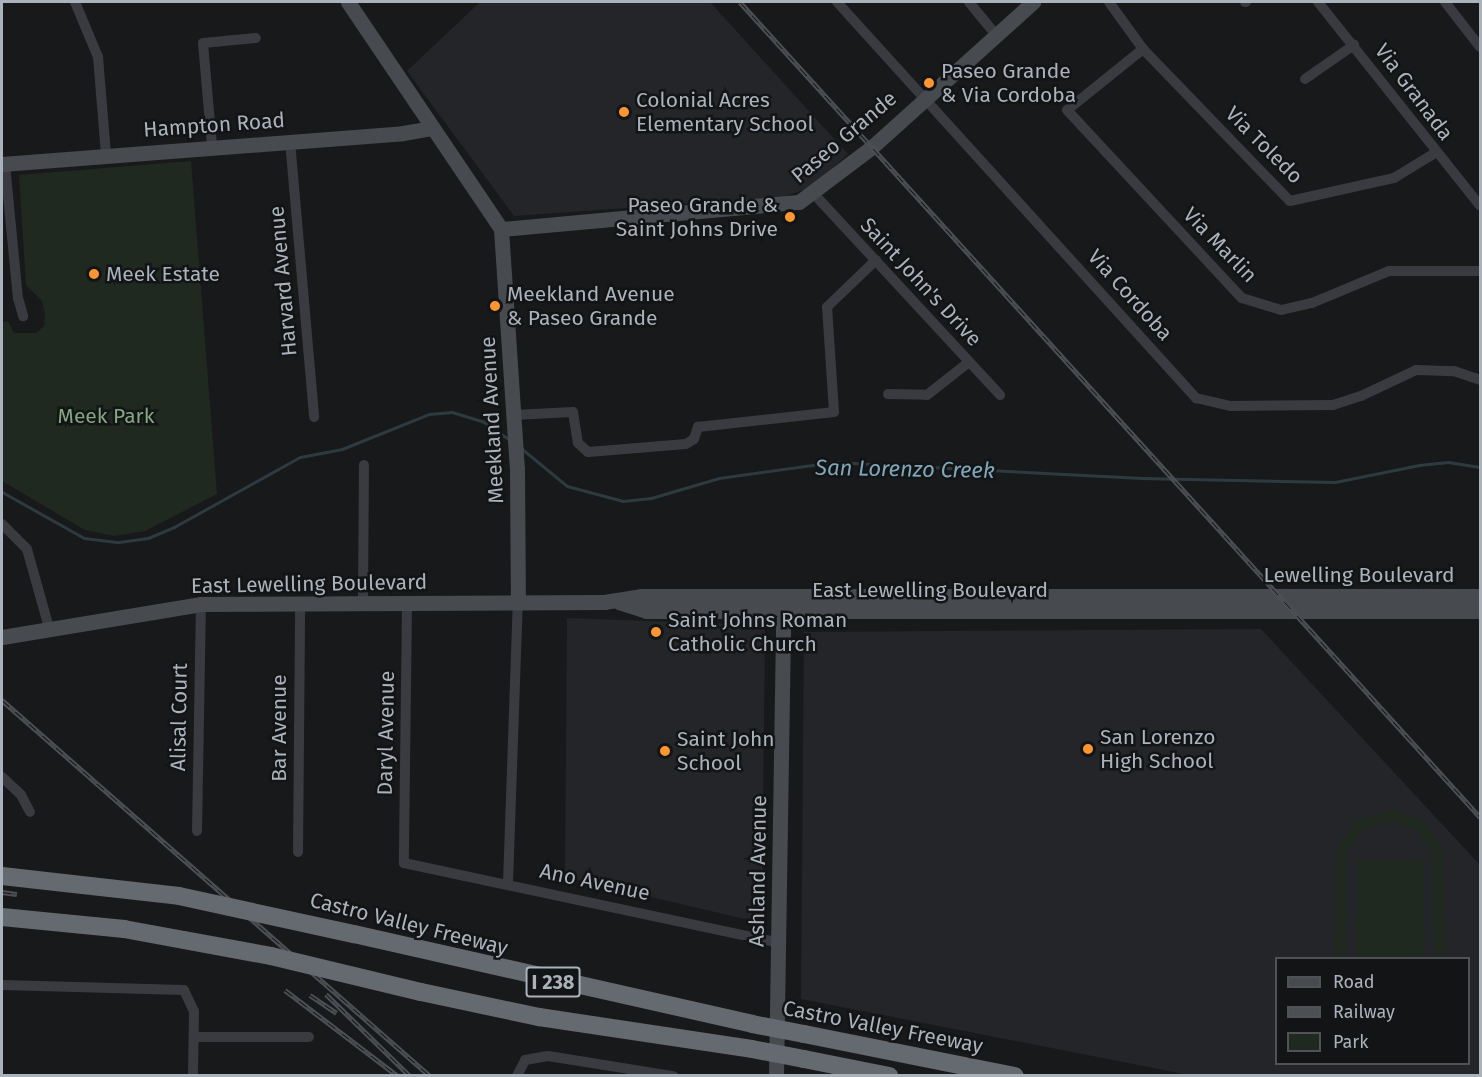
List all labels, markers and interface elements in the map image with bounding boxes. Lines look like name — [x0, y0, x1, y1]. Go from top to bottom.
street label: Via Granada — [1370, 39, 1458, 145]
place label: Paseo Grande & Via Cordoba — [941, 58, 1076, 108]
marker: Paseo Grande & Via Cordoba — [922, 76, 936, 90]
street label: Paseo Grande — [786, 86, 902, 188]
place label: Colonial Acres Elementary School — [636, 87, 814, 137]
street label: Via Toledo — [1220, 101, 1308, 189]
marker: Colonial Acres Elementary School — [617, 105, 631, 119]
street label: Hampton Road — [142, 107, 286, 143]
place label: Paseo Grande & Saint Johns Drive — [616, 192, 778, 242]
street label: Via Marlin — [1178, 202, 1262, 288]
street label: Harvard Avenue — [264, 205, 302, 357]
marker: Paseo Grande & Saint Johns Drive — [783, 210, 797, 224]
street label: Saint John's Drive — [855, 213, 987, 351]
street label: Via Cordoba — [1082, 244, 1178, 346]
place label: Meek Estate — [106, 261, 220, 287]
marker: Meek Estate — [87, 267, 101, 281]
place label: Meekland Avenue & Paseo Grande — [507, 281, 675, 331]
marker: Meekland Avenue & Paseo Grande — [488, 299, 502, 313]
street label: Meekland Avenue — [475, 336, 509, 504]
park label: Meek Park — [58, 403, 154, 429]
water label: San Lorenzo Creek — [815, 454, 995, 484]
street label: Lewelling Boulevard — [1263, 562, 1455, 588]
street label: East Lewelling Boulevard — [191, 569, 427, 599]
street label: East Lewelling Boulevard — [812, 577, 1048, 603]
place label: Saint Johns Roman Catholic Church — [668, 607, 847, 657]
marker: Saint Johns Roman Catholic Church — [649, 625, 663, 639]
street label: Alisal Court — [165, 663, 193, 771]
street label: Daryl Avenue — [372, 670, 400, 796]
street label: Bar Avenue — [266, 674, 292, 782]
place label: San Lorenzo High School — [1100, 724, 1215, 774]
place label: Saint John School — [677, 726, 775, 776]
marker: San Lorenzo High School — [1081, 742, 1095, 756]
marker: Saint John School — [658, 744, 672, 758]
street label: Ashland Avenue — [744, 795, 772, 947]
street label: Ano Avenue — [538, 858, 652, 906]
street label: Castro Valley Freeway — [307, 887, 511, 961]
legend — [1275, 957, 1470, 1065]
road number: I 238 — [524, 965, 582, 999]
text: Road — [1333, 971, 1375, 993]
street label: Castro Valley Freeway — [781, 995, 985, 1059]
text: Railway — [1333, 1001, 1395, 1023]
text: Park — [1333, 1031, 1368, 1053]

